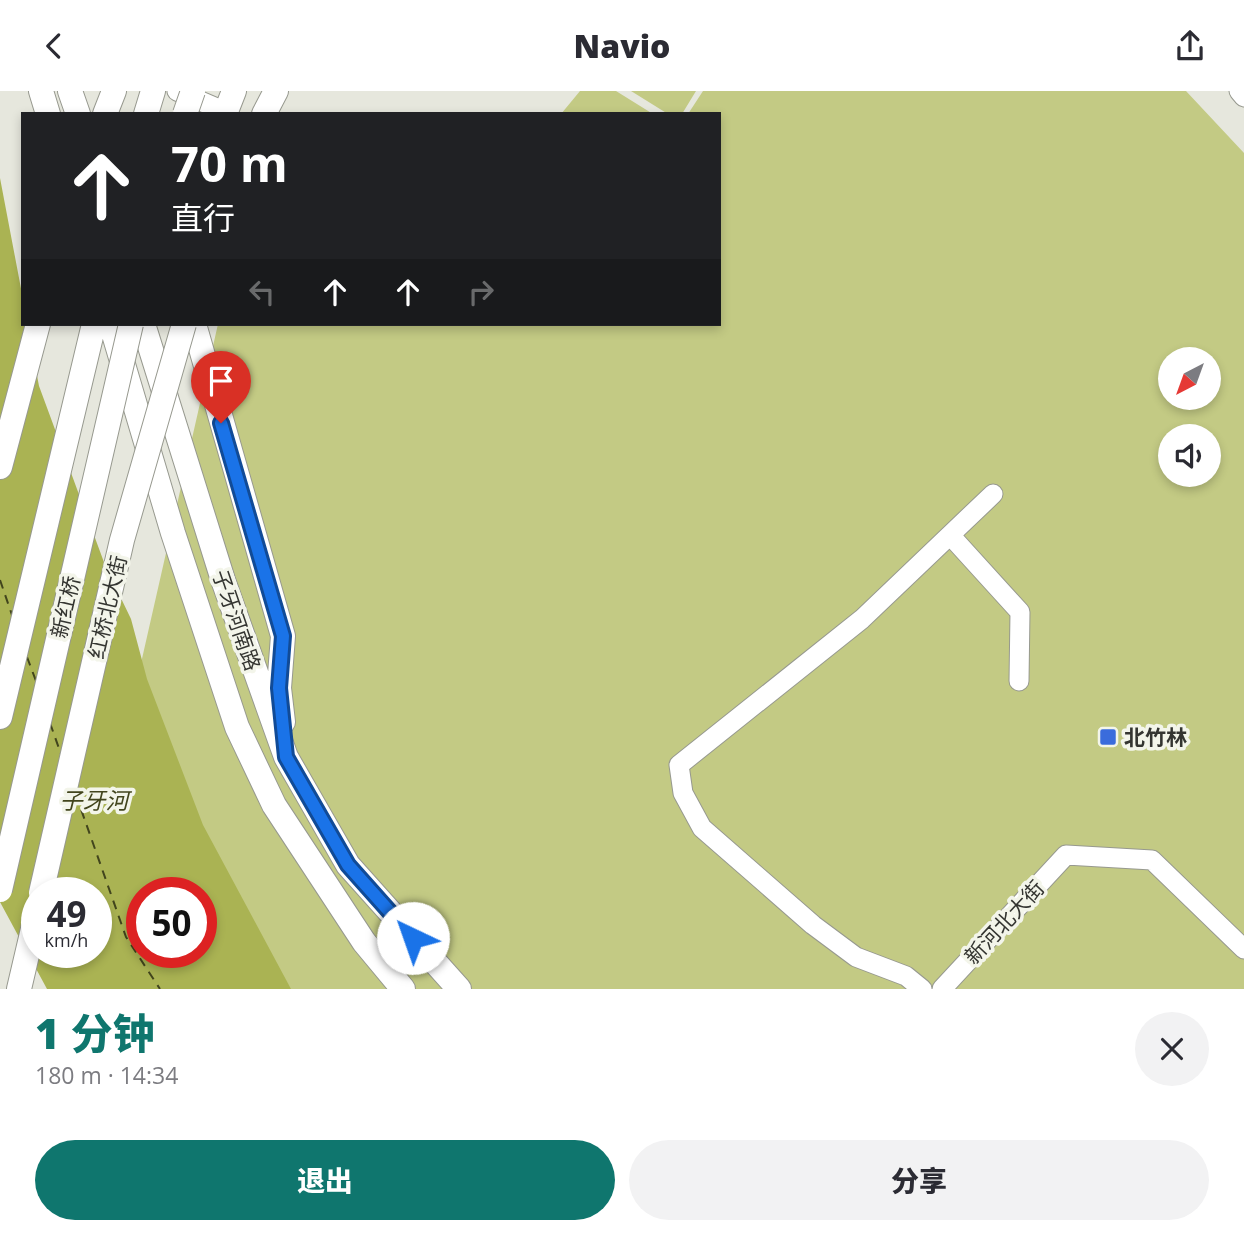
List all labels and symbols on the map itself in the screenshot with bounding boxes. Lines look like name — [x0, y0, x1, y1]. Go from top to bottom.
north arrow — [1158, 347, 1222, 409]
pin — [191, 351, 251, 423]
street label: 红桥北大街 — [82, 553, 132, 661]
street label: 子牙河南路 — [207, 566, 267, 674]
street label: 新红桥 — [44, 573, 86, 641]
place label: 北竹林 — [1124, 723, 1187, 751]
marker: 北竹林 — [1098, 727, 1118, 747]
water label: 子牙河 — [60, 784, 133, 816]
street label: 新河北大街 — [958, 874, 1050, 970]
speed limit sign: 50 — [126, 877, 217, 968]
position arrow — [376, 901, 450, 975]

